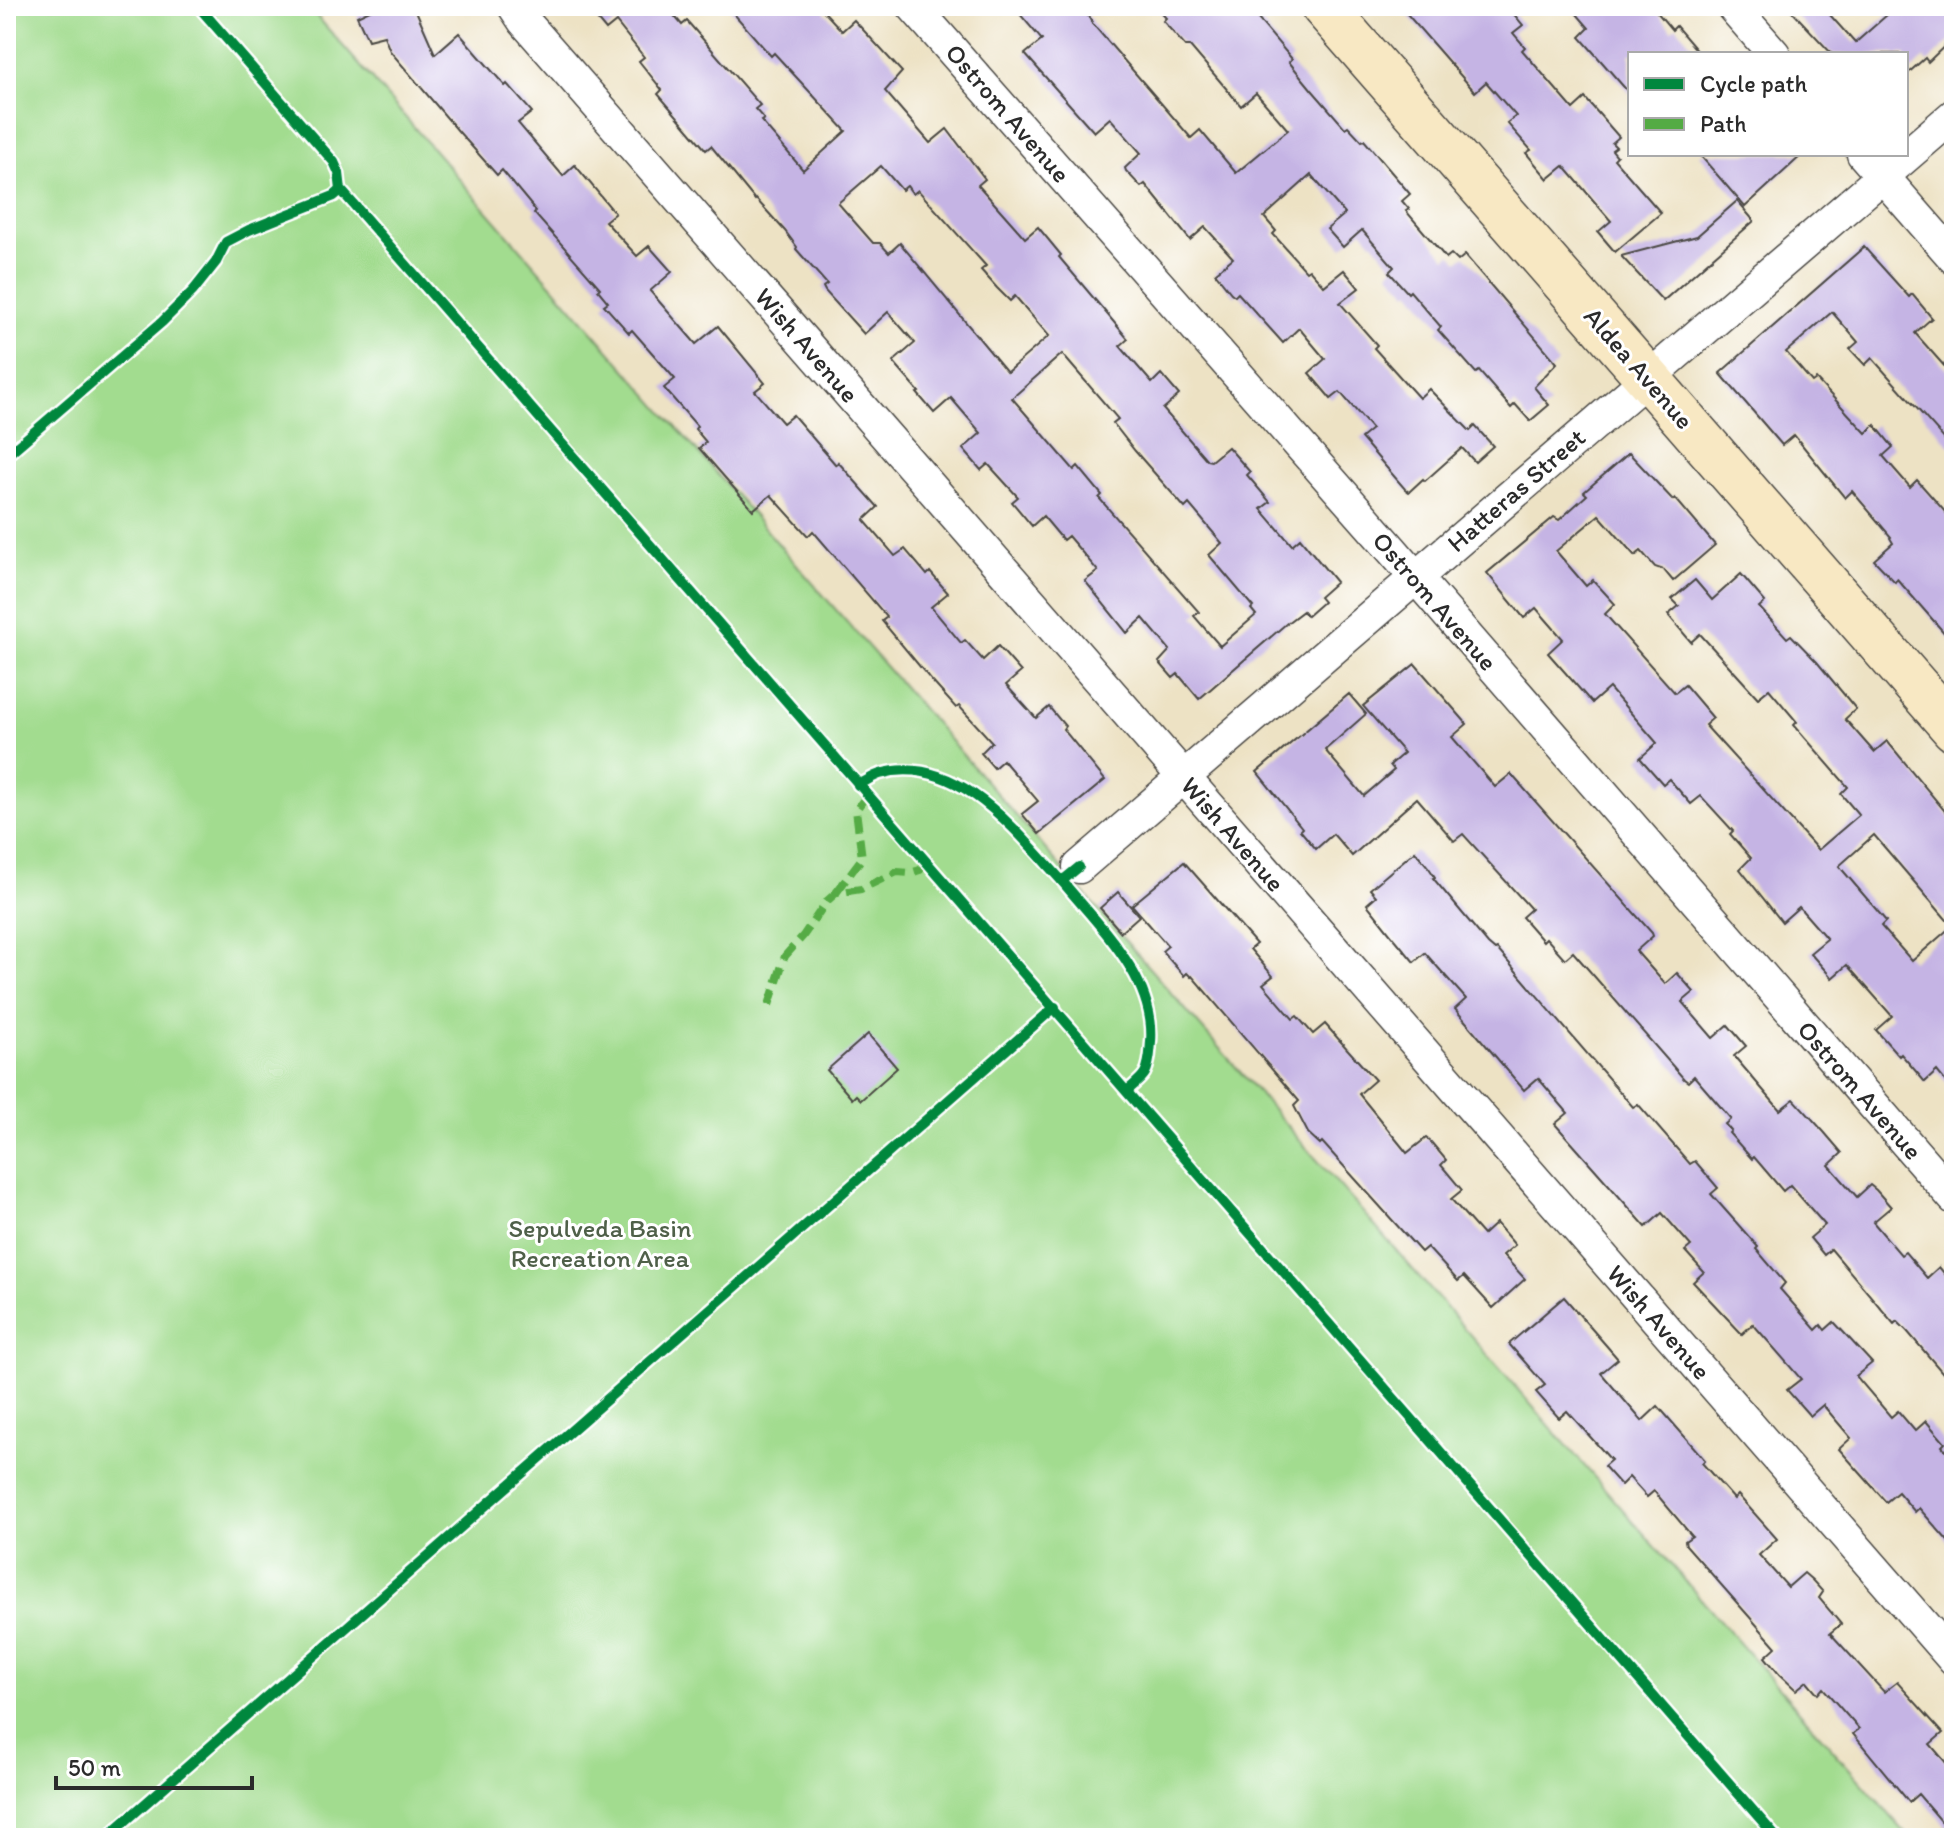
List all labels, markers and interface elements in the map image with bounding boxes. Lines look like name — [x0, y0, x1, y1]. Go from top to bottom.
street label: Ostrom Avenue — [939, 37, 1077, 189]
legend — [1628, 52, 1908, 156]
text: Cycle path — [1700, 69, 1807, 98]
text: Path — [1700, 109, 1747, 138]
street label: Wish Avenue — [748, 281, 866, 409]
street label: Aldea Avenue — [1577, 300, 1701, 436]
street label: Hatteras Street — [1440, 421, 1592, 559]
street label: Ostrom Avenue — [1366, 525, 1504, 677]
street label: Wish Avenue — [1174, 770, 1292, 898]
street label: Ostrom Avenue — [1791, 1014, 1929, 1166]
park label: Sepulveda Basin Recreation Area — [508, 1212, 692, 1274]
street label: Wish Avenue — [1600, 1258, 1718, 1386]
scale bar — [56, 1740, 252, 1790]
text: 50 m — [68, 1753, 121, 1782]

